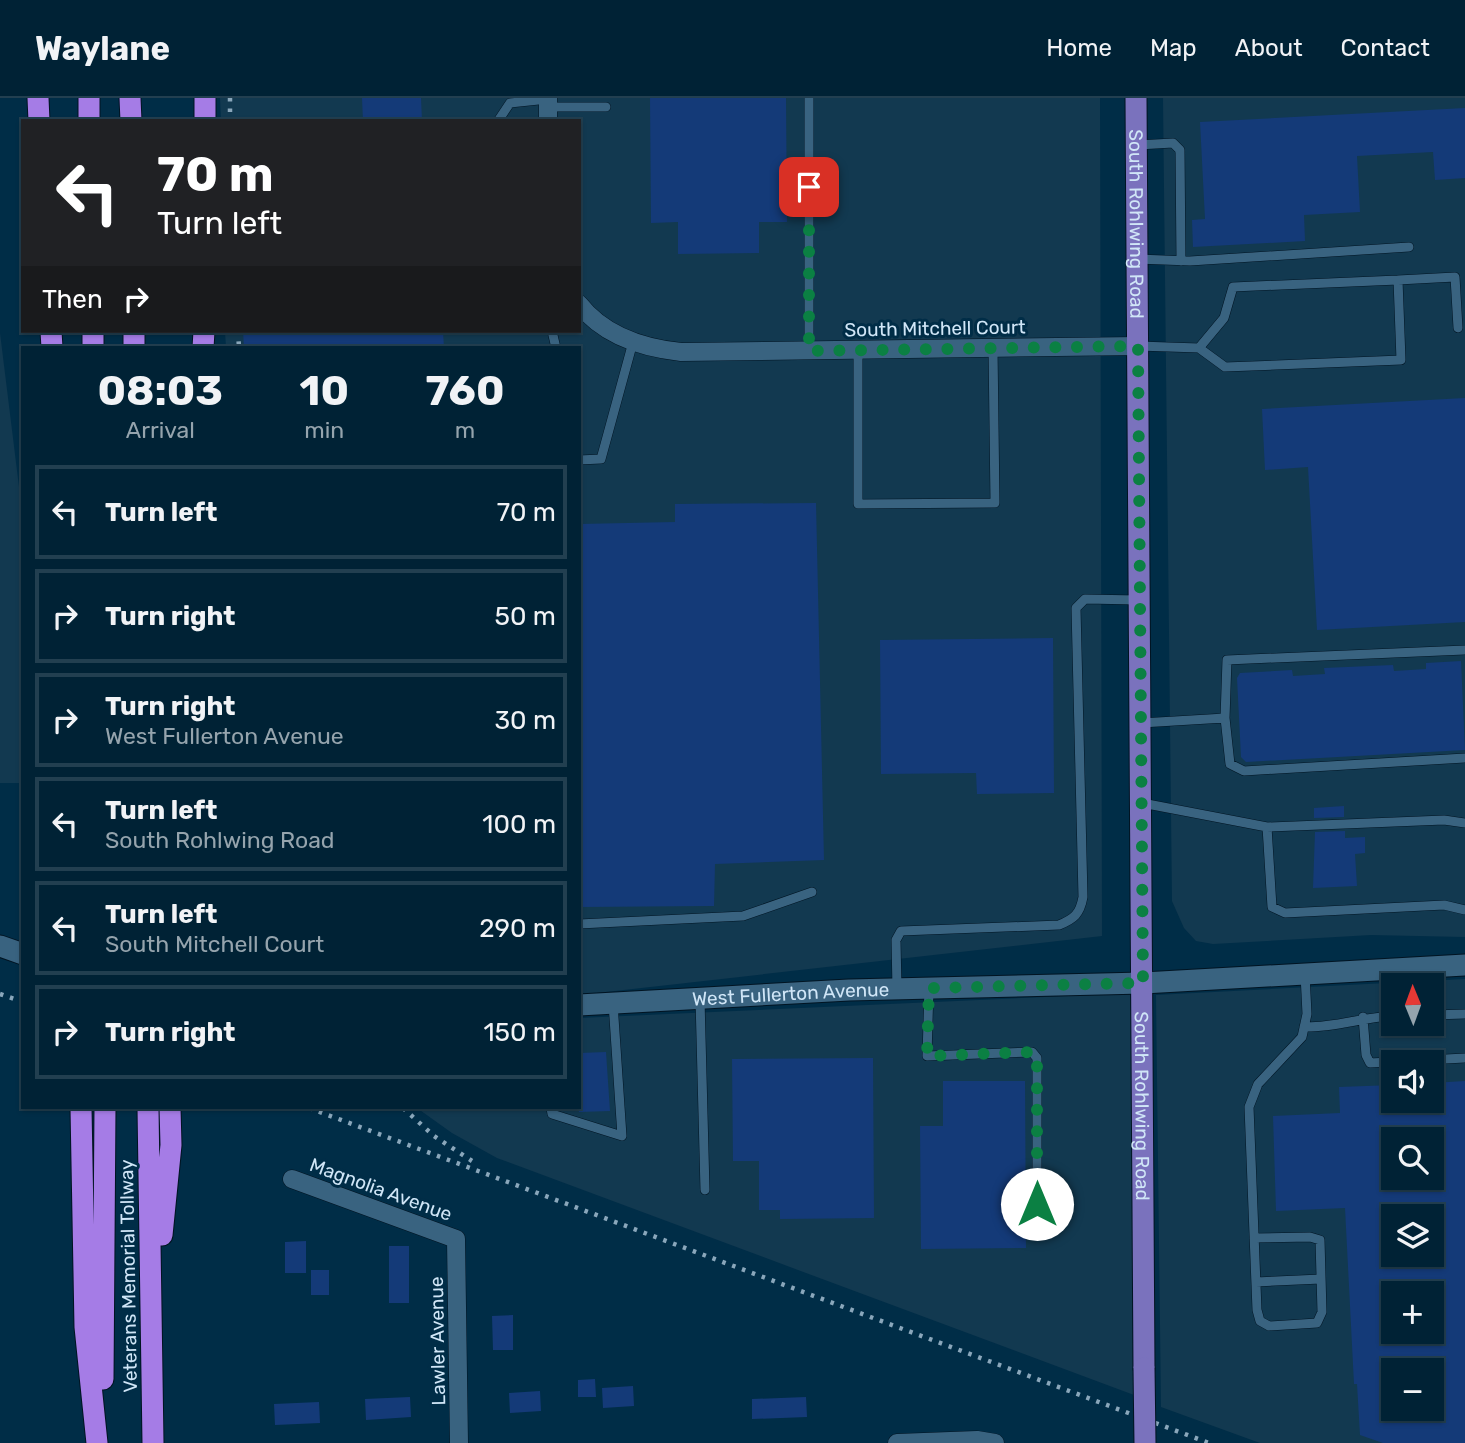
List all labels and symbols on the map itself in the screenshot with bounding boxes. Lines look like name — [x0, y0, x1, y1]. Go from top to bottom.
street label: South Rohlwing Road — [1124, 129, 1148, 319]
pin — [779, 157, 839, 217]
street label: South Mitchell Court — [844, 315, 1026, 342]
north arrow — [1381, 973, 1444, 1036]
street label: West Fullerton Avenue — [692, 978, 890, 1011]
street label: South Rohlwing Road — [1130, 1011, 1154, 1201]
street label: Magnolia Avenue — [307, 1153, 455, 1226]
street label: Veterans Memorial Tollway — [115, 1159, 142, 1393]
position arrow — [1000, 1167, 1074, 1241]
street label: Lawler Avenue — [425, 1276, 450, 1406]

